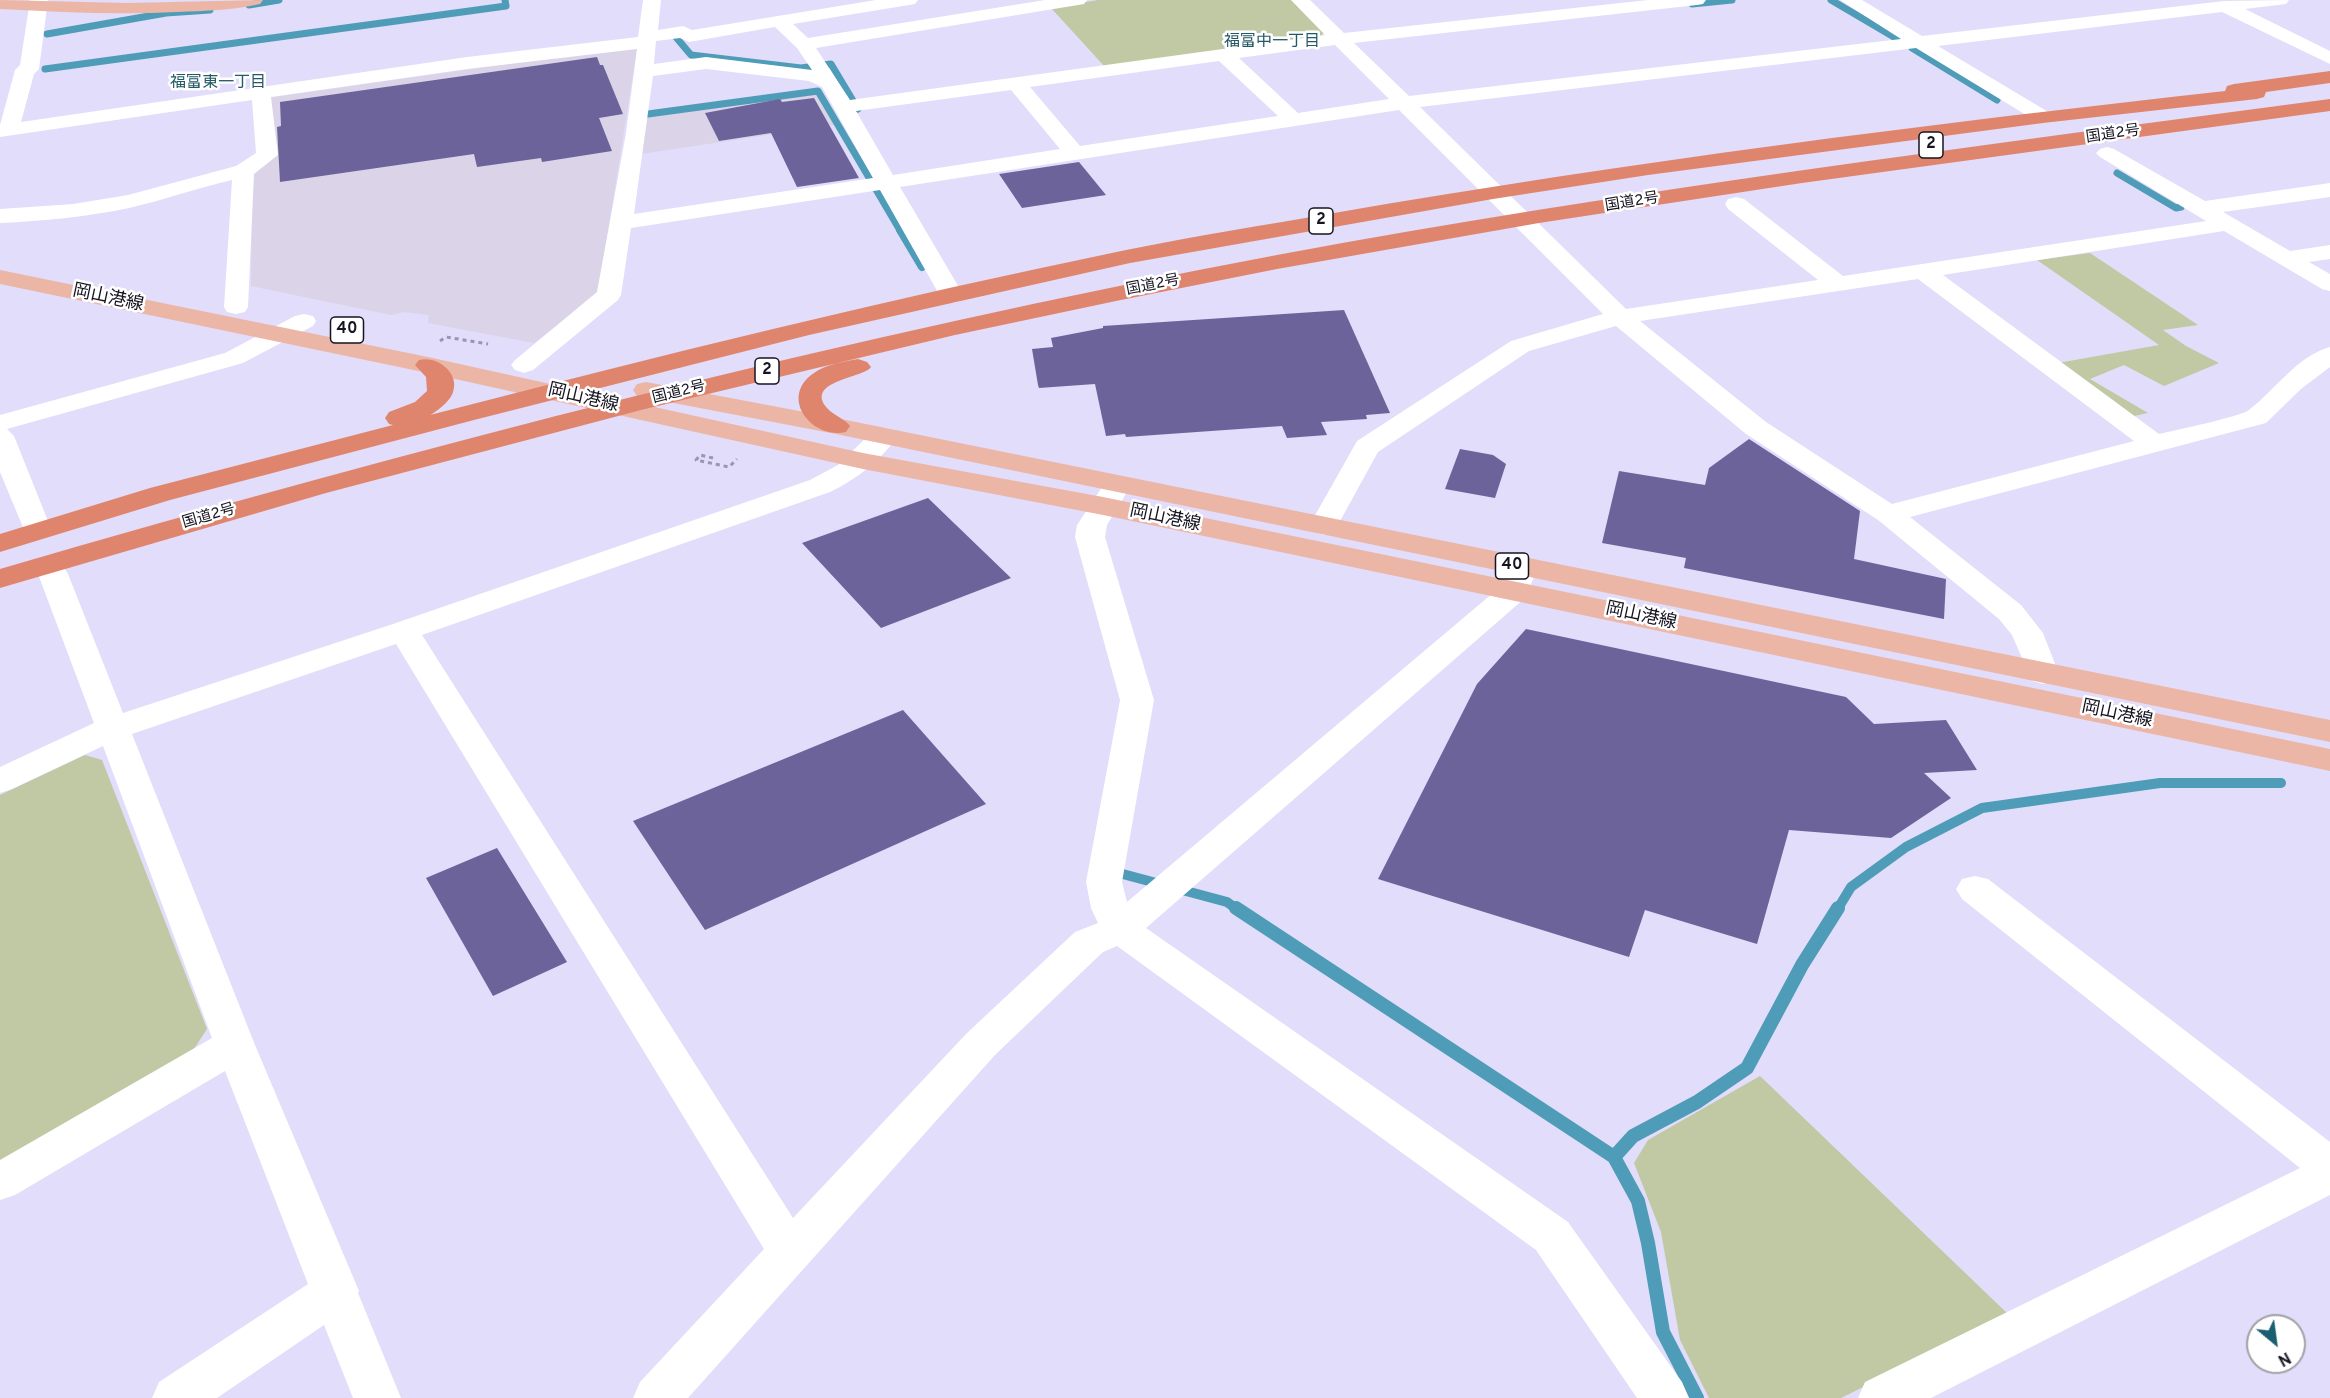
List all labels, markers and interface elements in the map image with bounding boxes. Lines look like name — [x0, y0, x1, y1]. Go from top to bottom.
district label: 福富中一丁目 — [1224, 33, 1320, 53]
district label: 福富東一丁目 — [170, 74, 266, 94]
street label: 国道2号 — [2085, 122, 2141, 148]
road number: 2 — [1919, 132, 1943, 158]
street label: 国道2号 — [1604, 190, 1660, 216]
road number: 2 — [1309, 208, 1333, 234]
street label: 国道2号 — [1125, 272, 1181, 300]
street label: 岡山港線 — [71, 281, 145, 317]
road number: 40 — [330, 317, 364, 343]
road number: 2 — [755, 358, 779, 384]
street label: 国道2号 — [651, 378, 707, 408]
street label: 岡山港線 — [545, 380, 621, 418]
street label: 国道2号 — [180, 501, 238, 533]
street label: 岡山港線 — [1128, 501, 1202, 537]
road number: 40 — [1496, 553, 1528, 579]
street label: 岡山港線 — [1604, 599, 1678, 635]
street label: 岡山港線 — [2080, 697, 2154, 733]
north arrow — [2246, 1314, 2306, 1374]
text: N — [2274, 1346, 2294, 1370]

